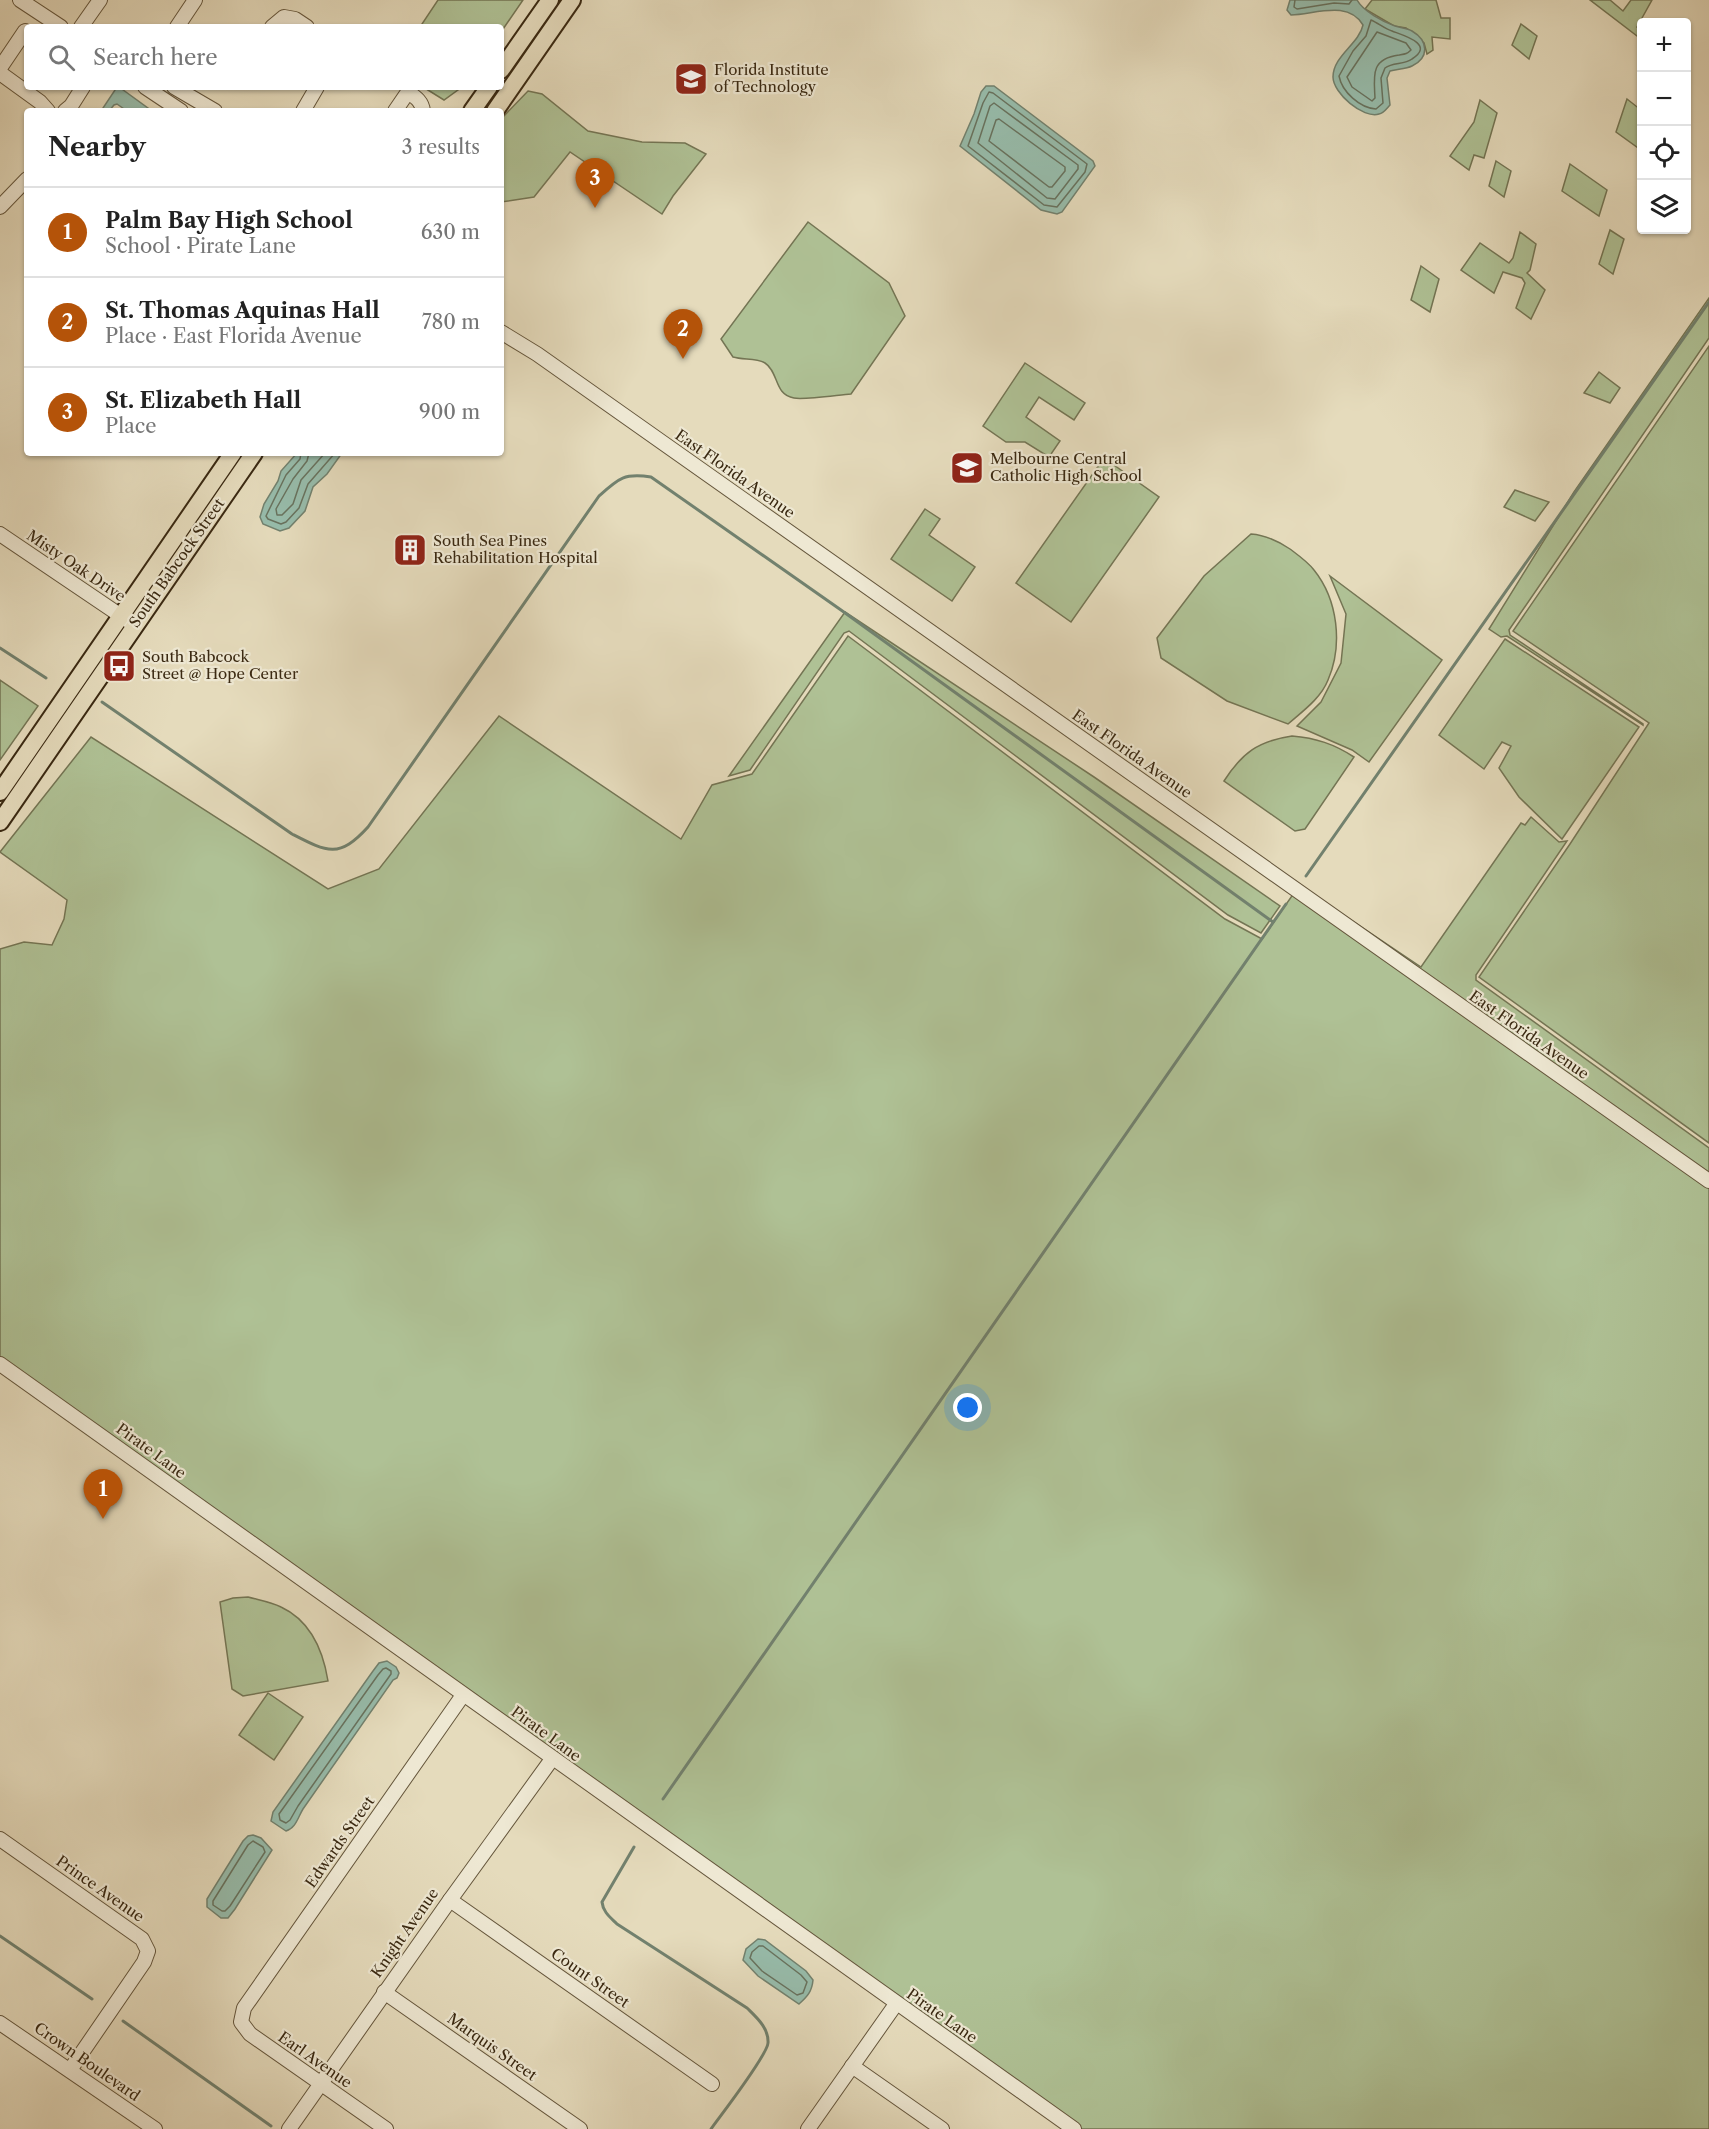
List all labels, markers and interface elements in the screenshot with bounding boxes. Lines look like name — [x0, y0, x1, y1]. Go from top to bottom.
map controls — [1637, 18, 1691, 234]
button: + — [1637, 18, 1691, 72]
search box — [24, 24, 504, 90]
icon: search — [45, 41, 78, 74]
text: Search here — [93, 44, 218, 71]
place label: Florida Institute of Technology — [714, 60, 829, 96]
school or university icon: Florida Institute of Technology — [673, 61, 709, 97]
button: − — [1637, 72, 1691, 126]
button: locate — [1637, 126, 1691, 180]
text: Nearby — [48, 131, 146, 163]
text: 3 results — [402, 135, 480, 159]
pin: 3 — [576, 158, 614, 208]
button: layers — [1637, 180, 1691, 234]
text: Palm Bay High School — [105, 207, 353, 234]
text: 1 — [63, 220, 72, 244]
text: 630 m — [421, 220, 480, 244]
text: School · Pirate Lane — [105, 234, 296, 258]
text: St. Thomas Aquinas Hall — [105, 297, 380, 324]
text: 2 — [62, 310, 73, 334]
text: 780 m — [422, 310, 480, 334]
pin: 2 — [664, 310, 702, 359]
text: Place · East Florida Avenue — [105, 324, 362, 348]
text: St. Elizabeth Hall — [105, 387, 301, 414]
text: 3 — [62, 400, 73, 424]
text: 900 m — [419, 400, 480, 424]
text: Place — [105, 414, 156, 438]
street label: East Florida Avenue — [672, 425, 799, 522]
place label: Melbourne Central Catholic High School — [990, 449, 1143, 485]
school or university icon: Melbourne Central Catholic High School — [949, 450, 985, 486]
street label: South Babcock Street — [125, 494, 229, 631]
street label: Misty Oak Drive — [23, 526, 129, 606]
place label: South Sea Pines Rehabilitation Hospital — [433, 531, 598, 567]
building icon: South Sea Pines Rehabilitation Hospital — [392, 532, 428, 568]
place label: South Babcock Street @ Hope Center — [142, 647, 299, 683]
bus stop icon: South Babcock Street @ Hope Center — [101, 648, 137, 684]
street label: East Florida Avenue — [1069, 705, 1196, 802]
street label: East Florida Avenue — [1466, 986, 1593, 1083]
your location — [953, 1393, 982, 1422]
street label: Pirate Lane — [113, 1419, 190, 1482]
pin: 1 — [84, 1470, 122, 1519]
street label: Pirate Lane — [508, 1702, 585, 1765]
street label: Edwards Street — [301, 1792, 379, 1891]
street label: Prince Avenue — [53, 1851, 148, 1926]
street label: Knight Avenue — [367, 1884, 442, 1981]
street label: Count Street — [547, 1944, 634, 2012]
street label: Pirate Lane — [903, 1984, 981, 2047]
street label: Marquis Street — [444, 2009, 541, 2085]
street label: Crown Boulevard — [31, 2018, 144, 2105]
street label: Earl Avenue — [275, 2027, 356, 2092]

